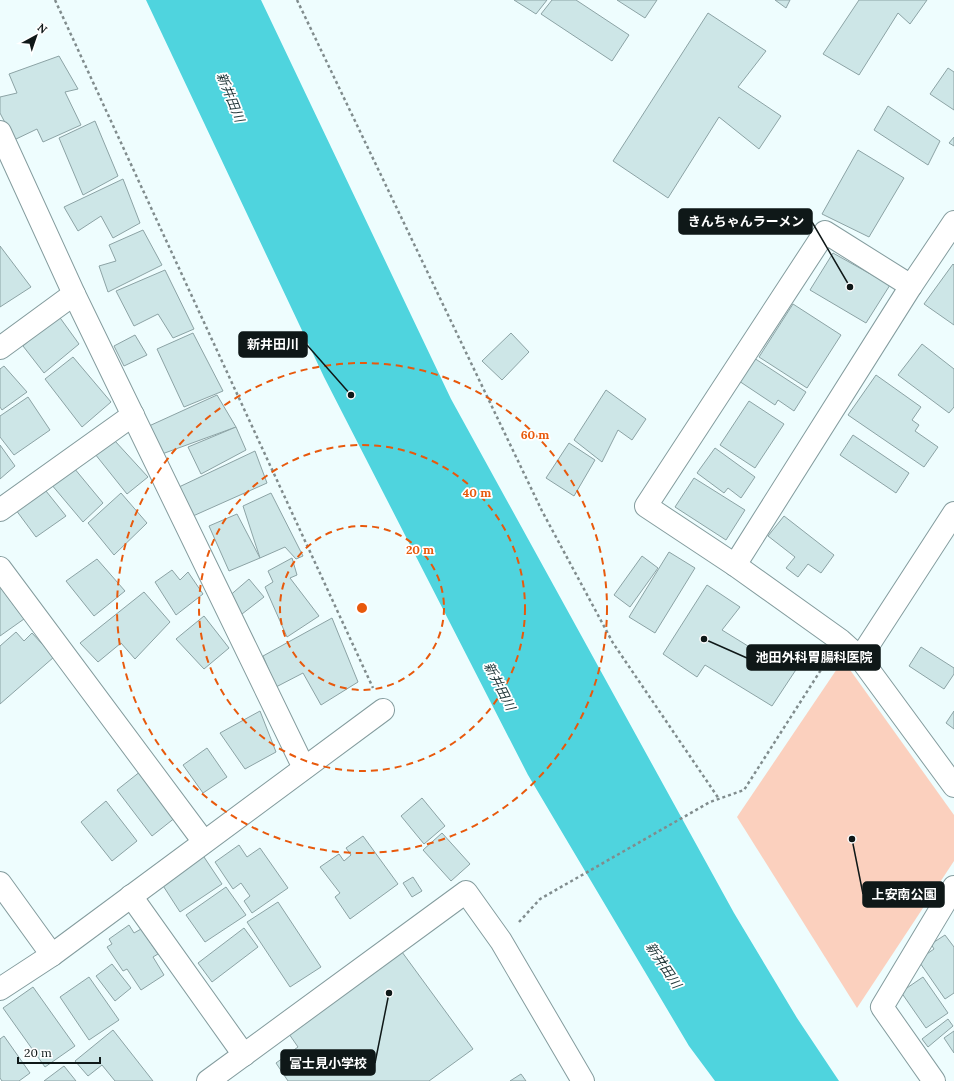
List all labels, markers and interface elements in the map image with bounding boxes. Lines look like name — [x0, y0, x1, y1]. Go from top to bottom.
north arrow — [16, 16, 56, 56]
text: N — [35, 20, 51, 37]
water label: 新井田川 — [213, 70, 249, 126]
callout: きんちゃんラーメン — [679, 209, 812, 234]
text: きんちゃんラーメン — [688, 213, 804, 230]
callout: 新井田川 — [239, 332, 307, 357]
text: 新井田川 — [247, 336, 299, 353]
text: 60 m — [521, 427, 549, 442]
text: 40 m — [463, 485, 491, 500]
text: 20 m — [406, 542, 434, 557]
centre of rings — [355, 601, 369, 615]
callout: 池田外科胃腸科医院 — [747, 645, 880, 670]
text: 池田外科胃腸科医院 — [755, 649, 873, 666]
water label: 新井田川 — [480, 659, 520, 715]
callout: 上安南公園 — [863, 882, 944, 907]
text: 上安南公園 — [871, 886, 937, 903]
water label: 新井田川 — [642, 939, 686, 993]
scale bar — [18, 1039, 100, 1065]
text: 20 m — [24, 1045, 52, 1060]
callout: 富士見小学校 — [281, 1050, 375, 1075]
text: 富士見小学校 — [289, 1055, 367, 1072]

